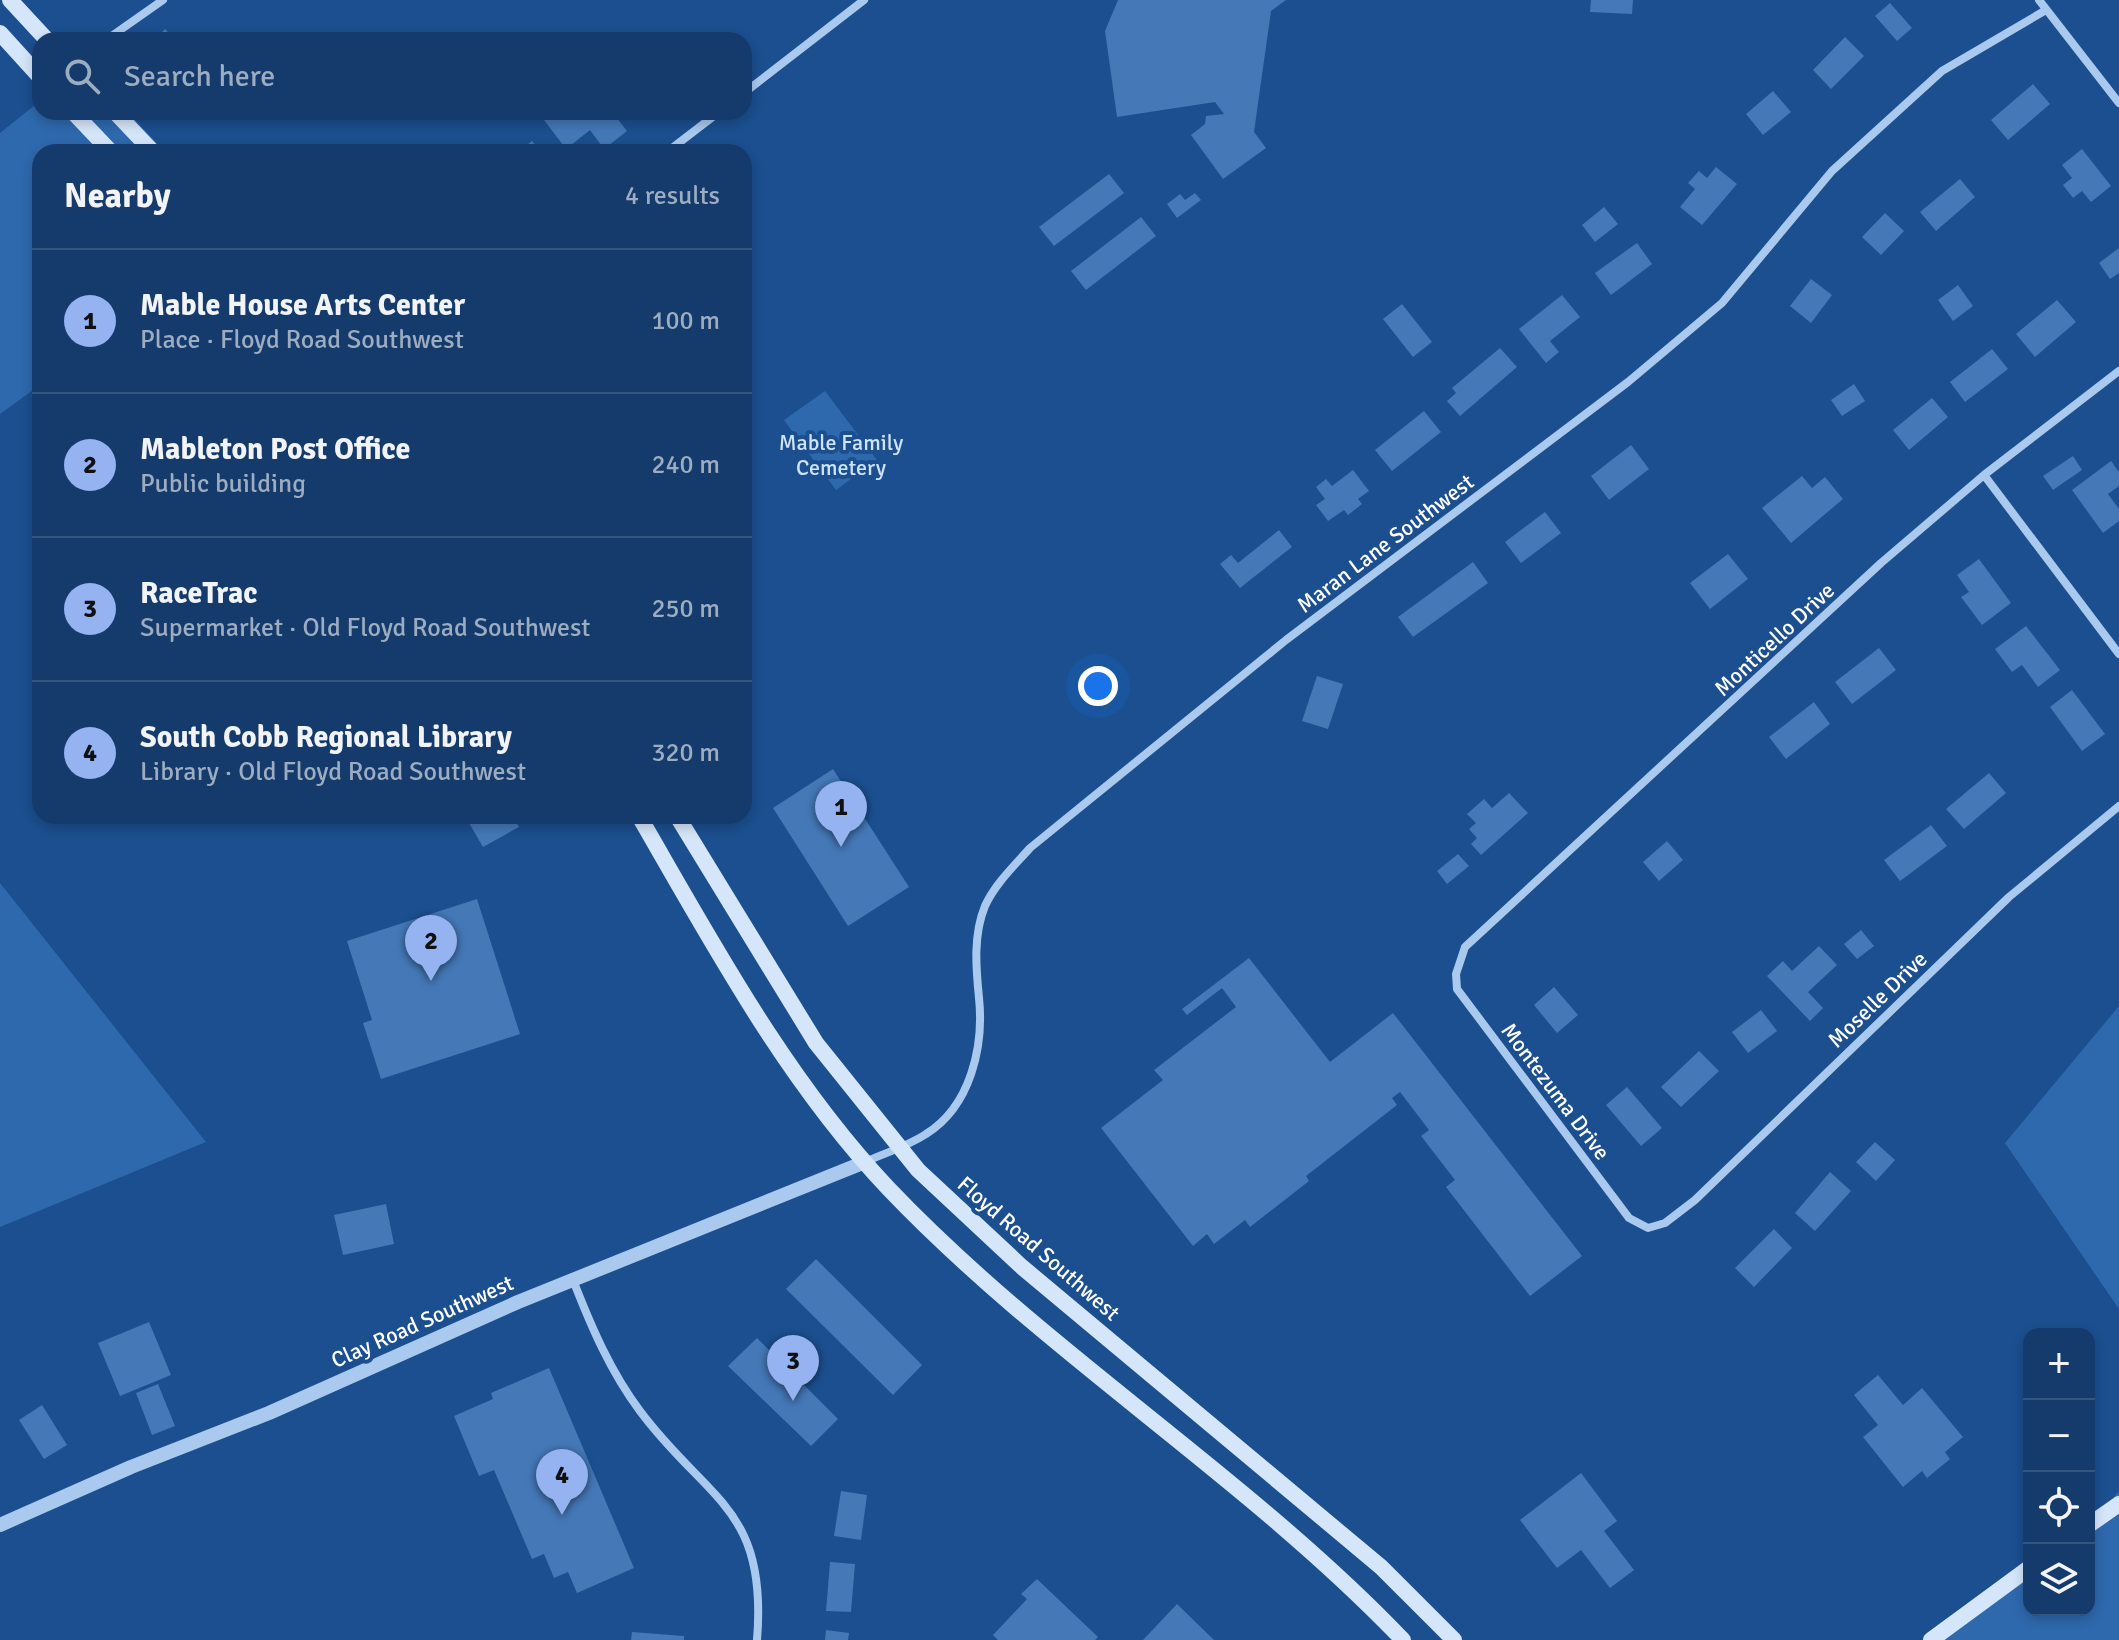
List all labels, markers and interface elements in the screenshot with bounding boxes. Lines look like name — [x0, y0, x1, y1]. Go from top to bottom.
search box — [32, 32, 752, 120]
icon: search — [60, 54, 104, 98]
text: Search here — [124, 58, 275, 95]
text: Nearby — [64, 175, 171, 217]
text: 4 results — [625, 180, 720, 212]
text: Mable House Arts Center — [140, 287, 465, 324]
text: 1 — [83, 305, 97, 337]
text: 100 m — [651, 305, 720, 337]
text: Place · Floyd Road Southwest — [140, 324, 464, 356]
park label: Mable Family Cemetery — [779, 429, 904, 481]
text: Mableton Post Office — [140, 431, 410, 468]
text: 2 — [83, 449, 97, 481]
text: 240 m — [651, 449, 720, 481]
text: Public building — [140, 468, 306, 500]
street label: Maran Lane Southwest — [1292, 468, 1479, 619]
text: RaceTrac — [140, 575, 257, 612]
street label: Monticello Drive — [1709, 577, 1840, 702]
text: 3 — [83, 593, 97, 625]
text: 250 m — [651, 593, 720, 625]
text: Supermarket · Old Floyd Road Southwest — [140, 612, 590, 644]
your location — [1078, 666, 1118, 706]
text: South Cobb Regional Library — [140, 719, 512, 756]
text: 4 — [83, 737, 97, 769]
text: 320 m — [651, 737, 720, 769]
text: Library · Old Floyd Road Southwest — [140, 756, 526, 788]
pin: 1 — [815, 781, 867, 847]
pin: 2 — [405, 915, 457, 981]
street label: Moselle Drive — [1822, 945, 1933, 1053]
street label: Montezuma Drive — [1495, 1018, 1616, 1165]
street label: Floyd Road Southwest — [952, 1171, 1126, 1326]
street label: Clay Road Southwest — [327, 1269, 518, 1374]
map controls — [2023, 1328, 2095, 1616]
button: + — [2023, 1328, 2095, 1400]
pin: 3 — [767, 1335, 819, 1401]
button: − — [2023, 1400, 2095, 1472]
pin: 4 — [536, 1449, 588, 1515]
button: locate — [2023, 1472, 2095, 1544]
button: layers — [2023, 1544, 2095, 1616]

